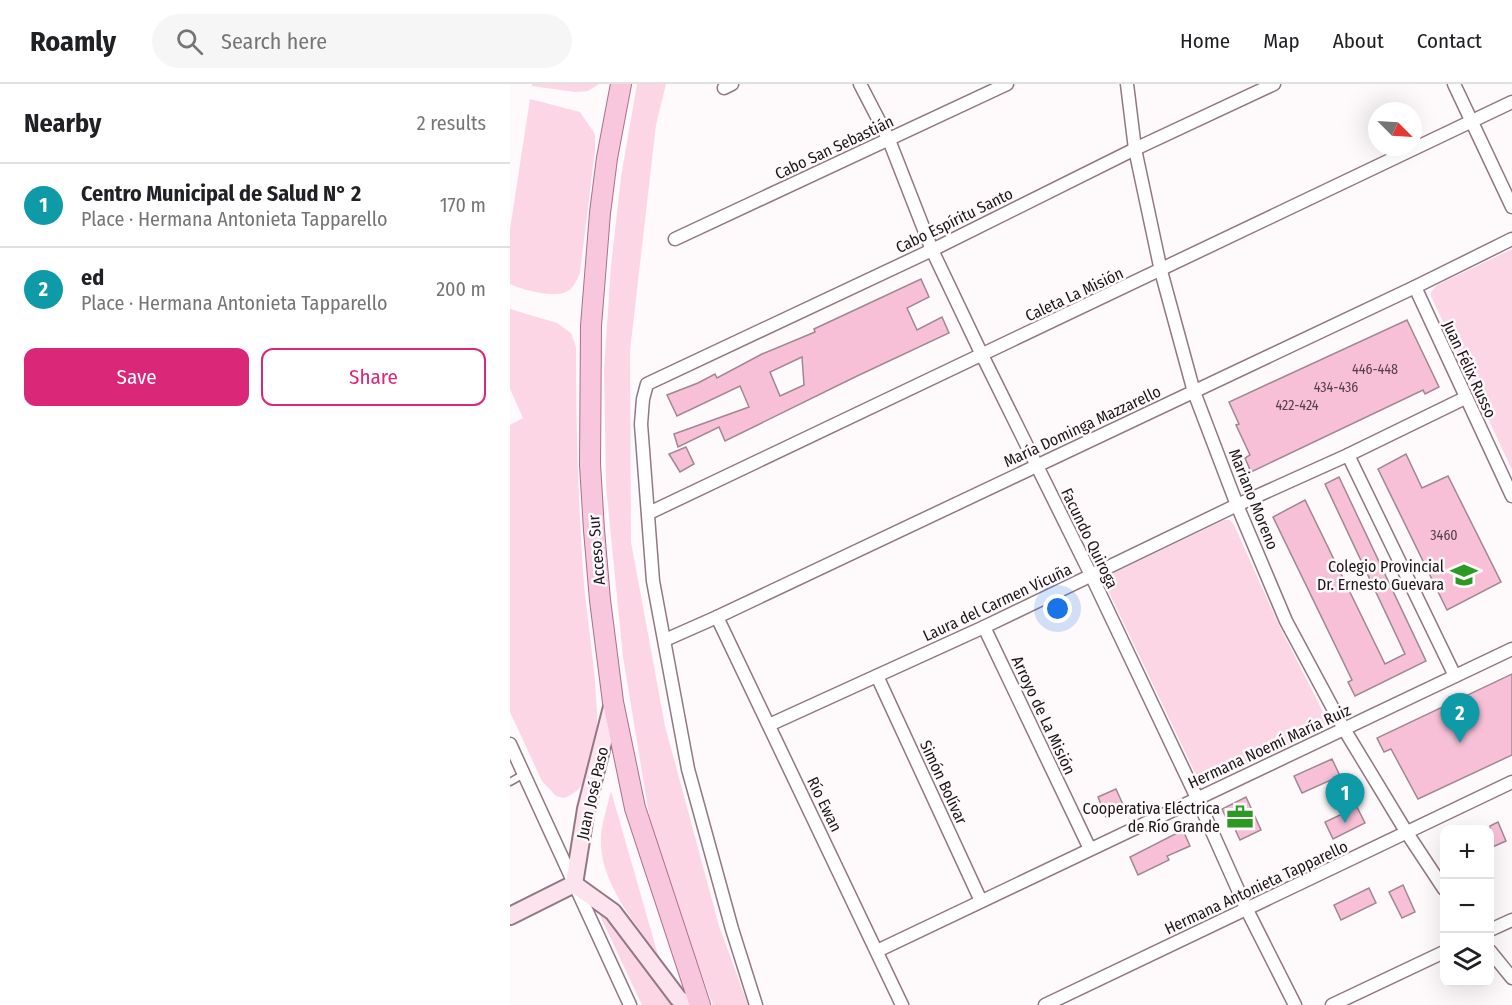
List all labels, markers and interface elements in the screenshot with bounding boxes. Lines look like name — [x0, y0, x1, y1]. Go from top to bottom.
search box — [152, 14, 572, 68]
text: Roamly — [30, 25, 116, 58]
icon: search — [173, 25, 206, 58]
text: Search here — [221, 28, 327, 55]
text: Home — [1180, 28, 1230, 54]
text: Map — [1263, 28, 1300, 54]
text: About — [1333, 28, 1384, 54]
text: Contact — [1417, 28, 1482, 54]
north arrow — [1368, 102, 1422, 156]
text: Nearby — [24, 108, 101, 139]
text: 2 results — [417, 111, 486, 135]
street label: Cabo San Sebastián — [772, 112, 897, 183]
text: Centro Municipal de Salud N° 2 — [81, 180, 361, 207]
street label: Cabo Espíritu Santo — [893, 184, 1016, 257]
text: 1 — [39, 193, 48, 217]
text: 170 m — [440, 193, 486, 217]
text: Place · Hermana Antonieta Tapparello — [81, 207, 388, 231]
street label: Caleta La Misión — [1022, 263, 1126, 325]
text: ed — [81, 264, 104, 291]
text: 2 — [39, 277, 48, 301]
text: 200 m — [436, 277, 486, 301]
text: Place · Hermana Antonieta Tapparello — [81, 291, 388, 315]
street label: Juan Félix Russo — [1439, 318, 1500, 421]
button: Save — [24, 348, 249, 406]
button: Share — [261, 348, 486, 406]
house number: 446-448 — [1352, 361, 1398, 378]
house number: 434-436 — [1314, 379, 1358, 396]
street label: María Dominga Mazzarello — [1001, 382, 1164, 471]
house number: 422-424 — [1275, 397, 1319, 414]
street label: Mariano Moreno — [1225, 446, 1282, 552]
street label: Facundo Quiroga — [1057, 485, 1122, 592]
street label: Acceso Sur — [584, 514, 609, 586]
house number: 3460 — [1430, 527, 1458, 544]
place label: Colegio Provincial Dr. Ernesto Guevara — [1317, 557, 1444, 594]
street label: Laura del Carmen Vicuña — [920, 560, 1075, 645]
school or university icon: Colegio Provincial Dr. Ernesto Guevara — [1449, 560, 1479, 590]
your location — [1043, 594, 1072, 623]
street label: Arroyo de La Misión — [1008, 653, 1079, 778]
pin: 2 — [1440, 694, 1480, 743]
street label: Hermana Noemí María Ruiz — [1185, 700, 1354, 793]
street label: Simón Bolívar — [916, 737, 971, 828]
street label: Juan José Paso — [573, 745, 612, 841]
street label: Río Ewan — [803, 774, 846, 835]
pin: 1 — [1326, 774, 1364, 823]
place label: Cooperativa Eléctrica de Río Grande — [1083, 799, 1220, 836]
office icon: Cooperativa Eléctrica de Río Grande — [1225, 802, 1255, 832]
map controls — [1440, 825, 1494, 987]
button: + — [1440, 825, 1494, 879]
street label: Hermana Antonieta Tapparello — [1162, 837, 1351, 938]
button: − — [1440, 879, 1494, 933]
button: layers — [1440, 933, 1494, 987]

